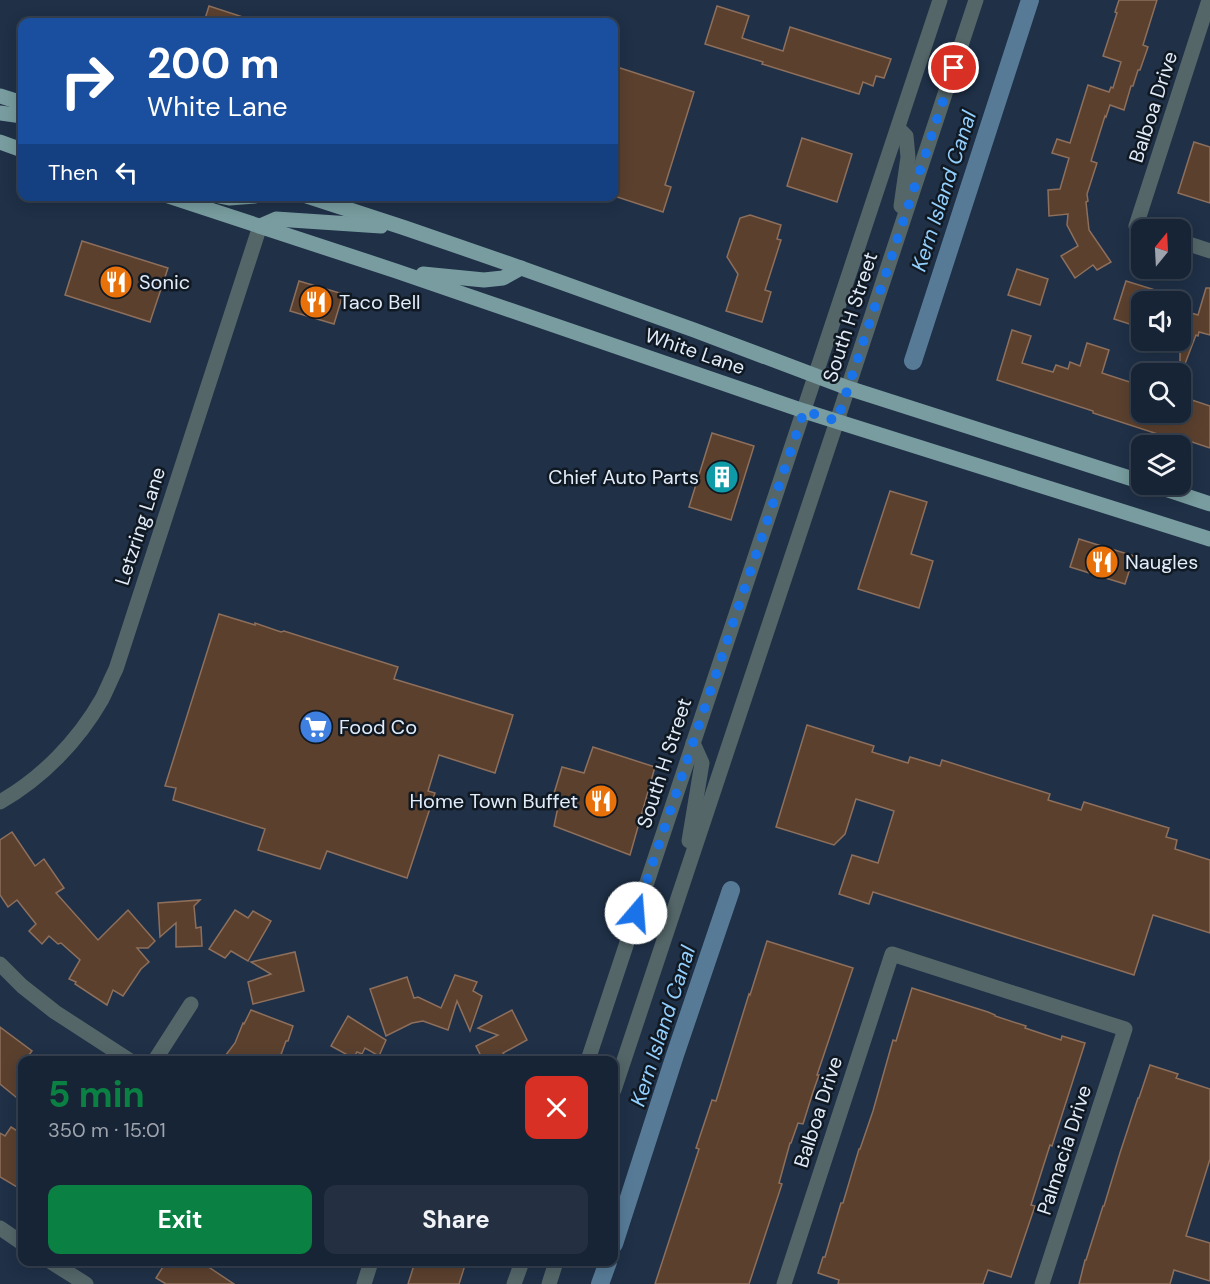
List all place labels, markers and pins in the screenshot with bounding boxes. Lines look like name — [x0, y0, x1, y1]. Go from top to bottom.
pin — [928, 42, 979, 93]
restaurant icon: Sonic — [98, 264, 134, 300]
place label: Sonic — [139, 269, 190, 295]
restaurant icon: Taco Bell — [298, 284, 334, 320]
place label: Taco Bell — [339, 289, 421, 315]
building icon: Chief Auto Parts — [704, 459, 740, 495]
place label: Chief Auto Parts — [548, 464, 699, 490]
restaurant icon: Naugles — [1084, 544, 1120, 580]
place label: Naugles — [1125, 549, 1198, 575]
supermarket icon: Food Co — [298, 709, 334, 745]
place label: Food Co — [339, 714, 417, 740]
restaurant icon: Home Town Buffet — [583, 783, 619, 819]
place label: Home Town Buffet — [409, 788, 578, 814]

